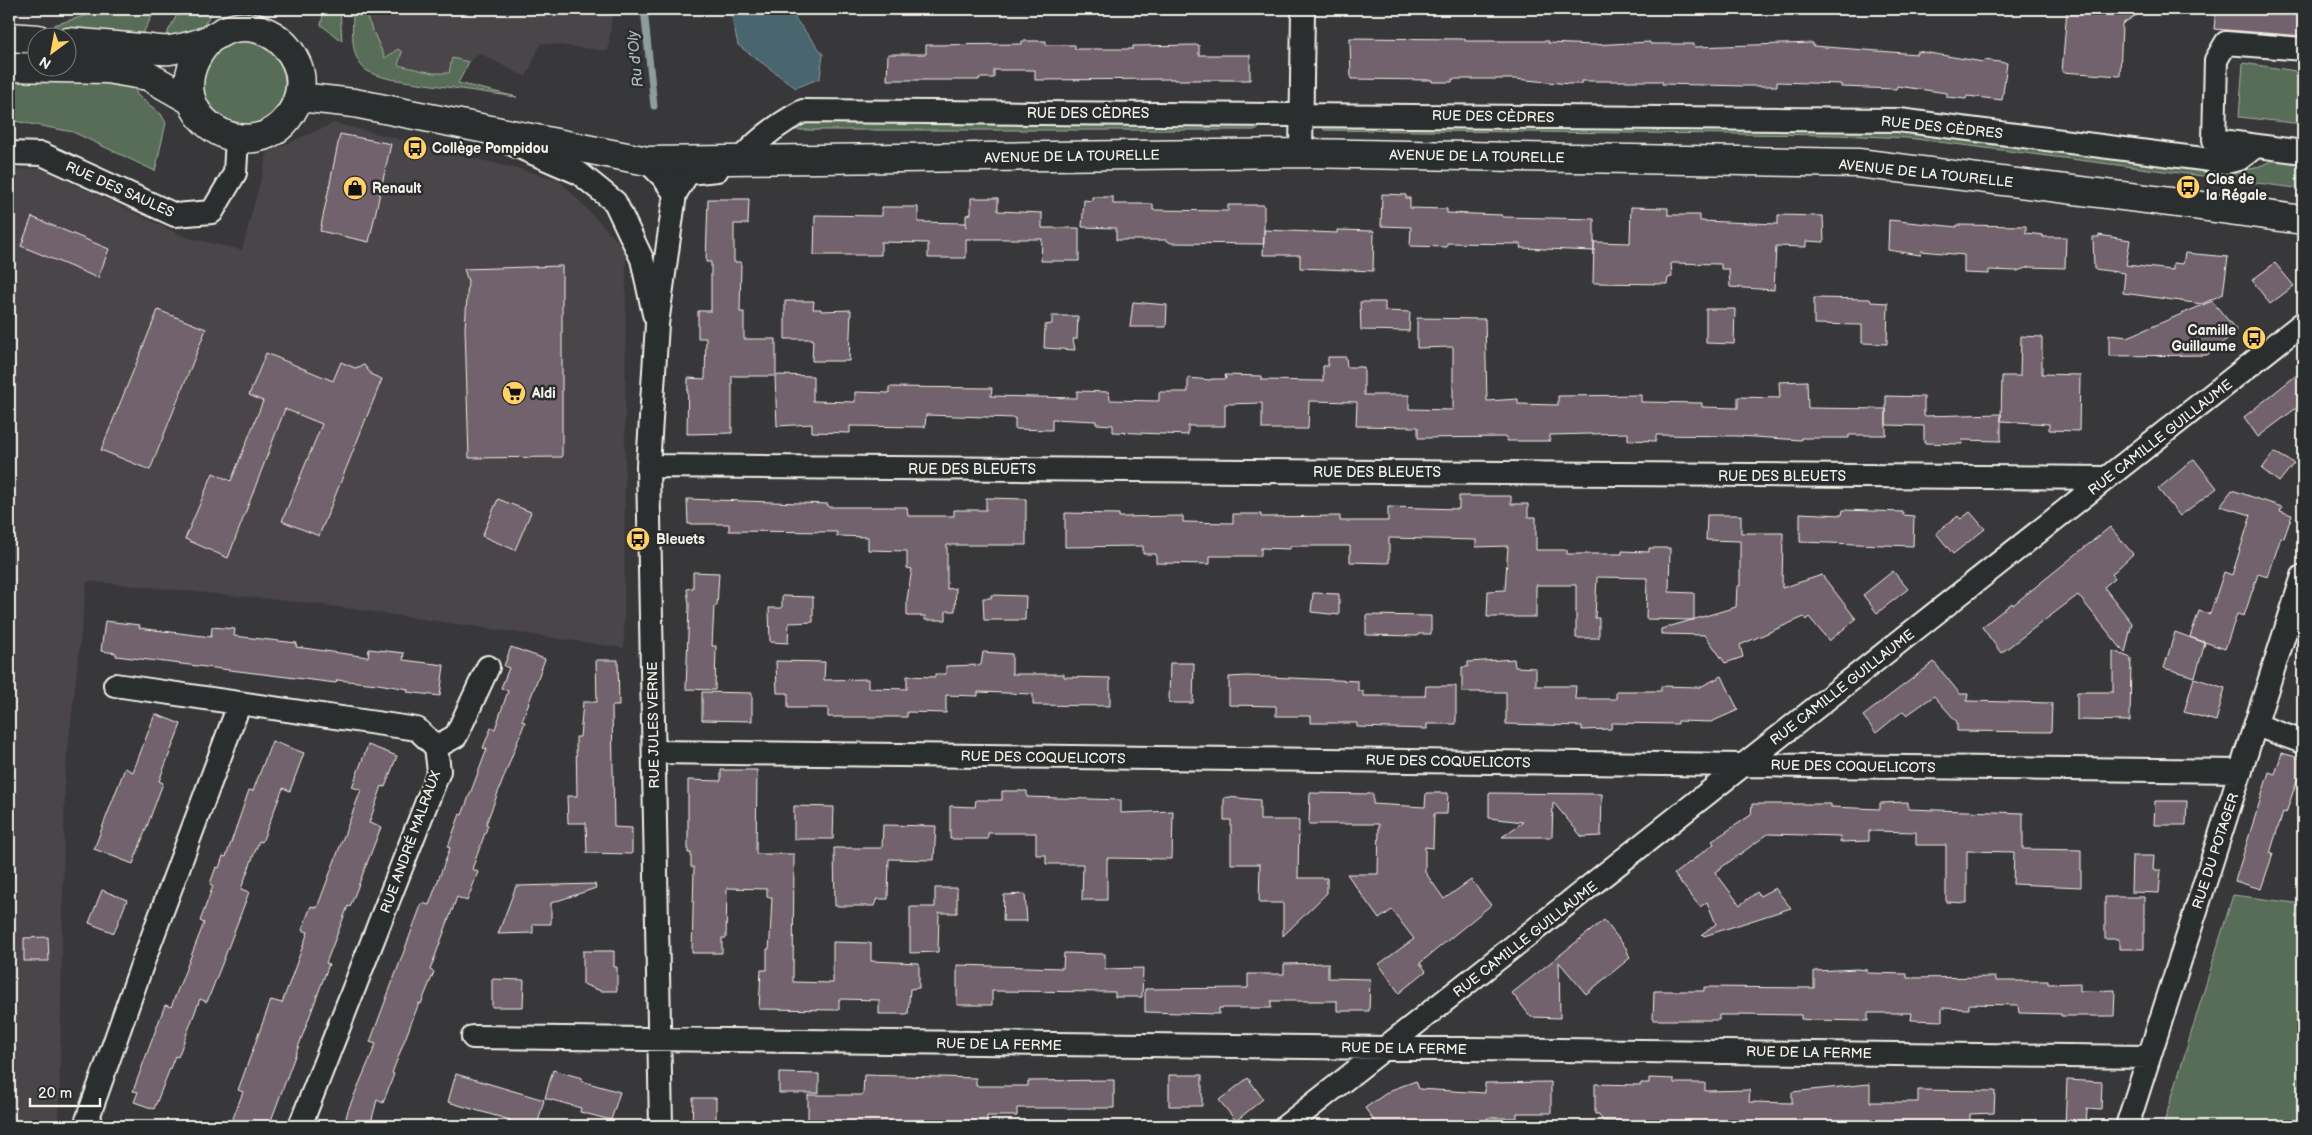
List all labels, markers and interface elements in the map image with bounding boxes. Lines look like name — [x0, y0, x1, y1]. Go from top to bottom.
north arrow — [28, 28, 78, 78]
water label: Ru d'Oly — [623, 28, 648, 88]
text: N — [36, 53, 54, 73]
street label: RUE DES CÈDRES — [1027, 104, 1149, 122]
street label: RUE DES CÈDRES — [1432, 106, 1554, 126]
street label: RUE DES CÈDRES — [1880, 112, 2004, 142]
bus stop icon: Collège Pompidou — [402, 135, 428, 161]
place label: Collège Pompidou — [432, 140, 549, 157]
street label: AVENUE DE LA TOURELLE — [984, 146, 1160, 167]
street label: AVENUE DE LA TOURELLE — [1389, 146, 1565, 167]
street label: AVENUE DE LA TOURELLE — [1838, 156, 2014, 191]
street label: RUE DES SAULES — [63, 158, 177, 221]
place label: Clos de la Régale — [2206, 171, 2267, 204]
bus stop icon: Clos de la Régale — [2175, 174, 2201, 200]
shop icon: Renault — [342, 175, 368, 201]
place label: Renault — [372, 180, 422, 197]
place label: Camille Guillaume — [2172, 322, 2236, 355]
bus stop icon: Camille Guillaume — [2241, 325, 2267, 351]
street label: RUE CAMILLE GUILLAUME — [2085, 376, 2236, 499]
supermarket icon: Aldi — [501, 380, 527, 406]
place label: Aldi — [531, 385, 556, 402]
street label: RUE DES BLEUETS — [908, 461, 1036, 478]
street label: RUE DES BLEUETS — [1313, 464, 1441, 481]
street label: RUE DES BLEUETS — [1718, 468, 1846, 485]
bus stop icon: Bleuets — [625, 526, 651, 552]
place label: Bleuets — [656, 531, 705, 548]
street label: RUE CAMILLE GUILLAUME — [1767, 626, 1918, 749]
street label: RUE JULES VERNE — [644, 661, 663, 789]
street label: RUE DES COQUELICOTS — [960, 748, 1126, 767]
street label: RUE DES COQUELICOTS — [1365, 752, 1531, 771]
street label: RUE DES COQUELICOTS — [1770, 757, 1936, 776]
street label: RUE ANDRÉ MALRAUX — [376, 768, 444, 916]
street label: RUE DU POTAGER — [2189, 791, 2242, 911]
street label: RUE CAMILLE GUILLAUME — [1450, 878, 1601, 1001]
street label: RUE DE LA FERME — [936, 1035, 1062, 1054]
street label: RUE DE LA FERME — [1341, 1039, 1467, 1058]
street label: RUE DE LA FERME — [1746, 1043, 1872, 1062]
scale bar — [30, 1075, 100, 1107]
text: 20 m — [38, 1084, 72, 1103]

